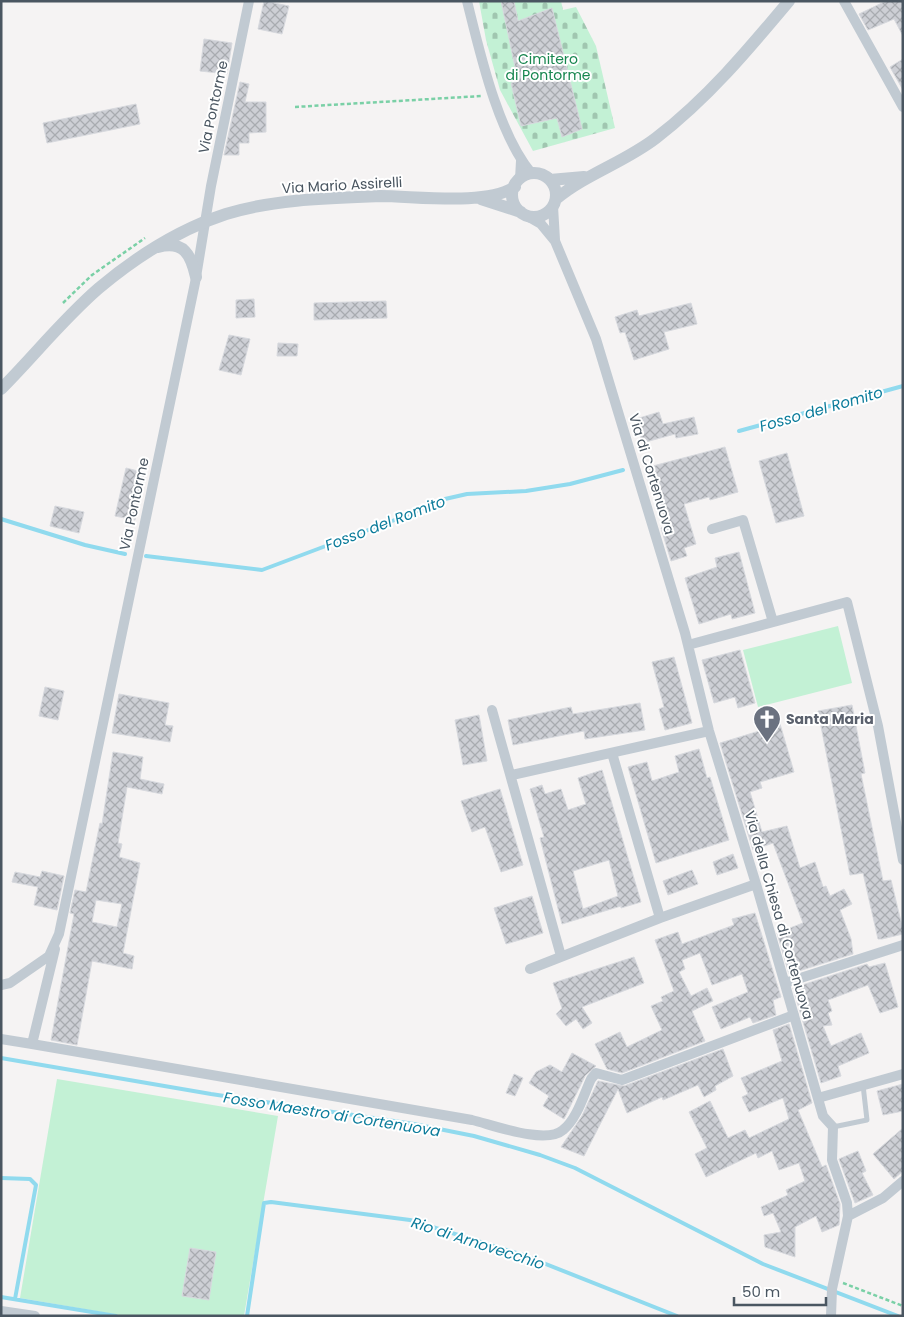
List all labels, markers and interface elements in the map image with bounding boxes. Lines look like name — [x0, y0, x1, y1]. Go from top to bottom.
park label: Cimitero di Pontorme — [505, 49, 591, 85]
street label: Via Pontorme — [193, 58, 233, 155]
street label: Via Mario Assirelli — [281, 172, 403, 198]
water label: Fosso del Romito — [757, 381, 885, 437]
street label: Via di Cortenuova — [624, 411, 680, 537]
street label: Via Pontorme — [114, 455, 154, 552]
water label: Fosso del Romito — [322, 490, 448, 556]
church icon: Santa Maria — [752, 704, 782, 743]
place label: Santa Maria — [786, 709, 874, 729]
street label: Via della Chiesa di Cortenuova — [740, 808, 818, 1022]
water label: Fosso Maestro di Cortenuova — [222, 1086, 442, 1142]
water label: Rio di Arnovecchio — [409, 1212, 547, 1274]
scale bar — [734, 1274, 826, 1306]
text: 50 m — [742, 1281, 780, 1302]

